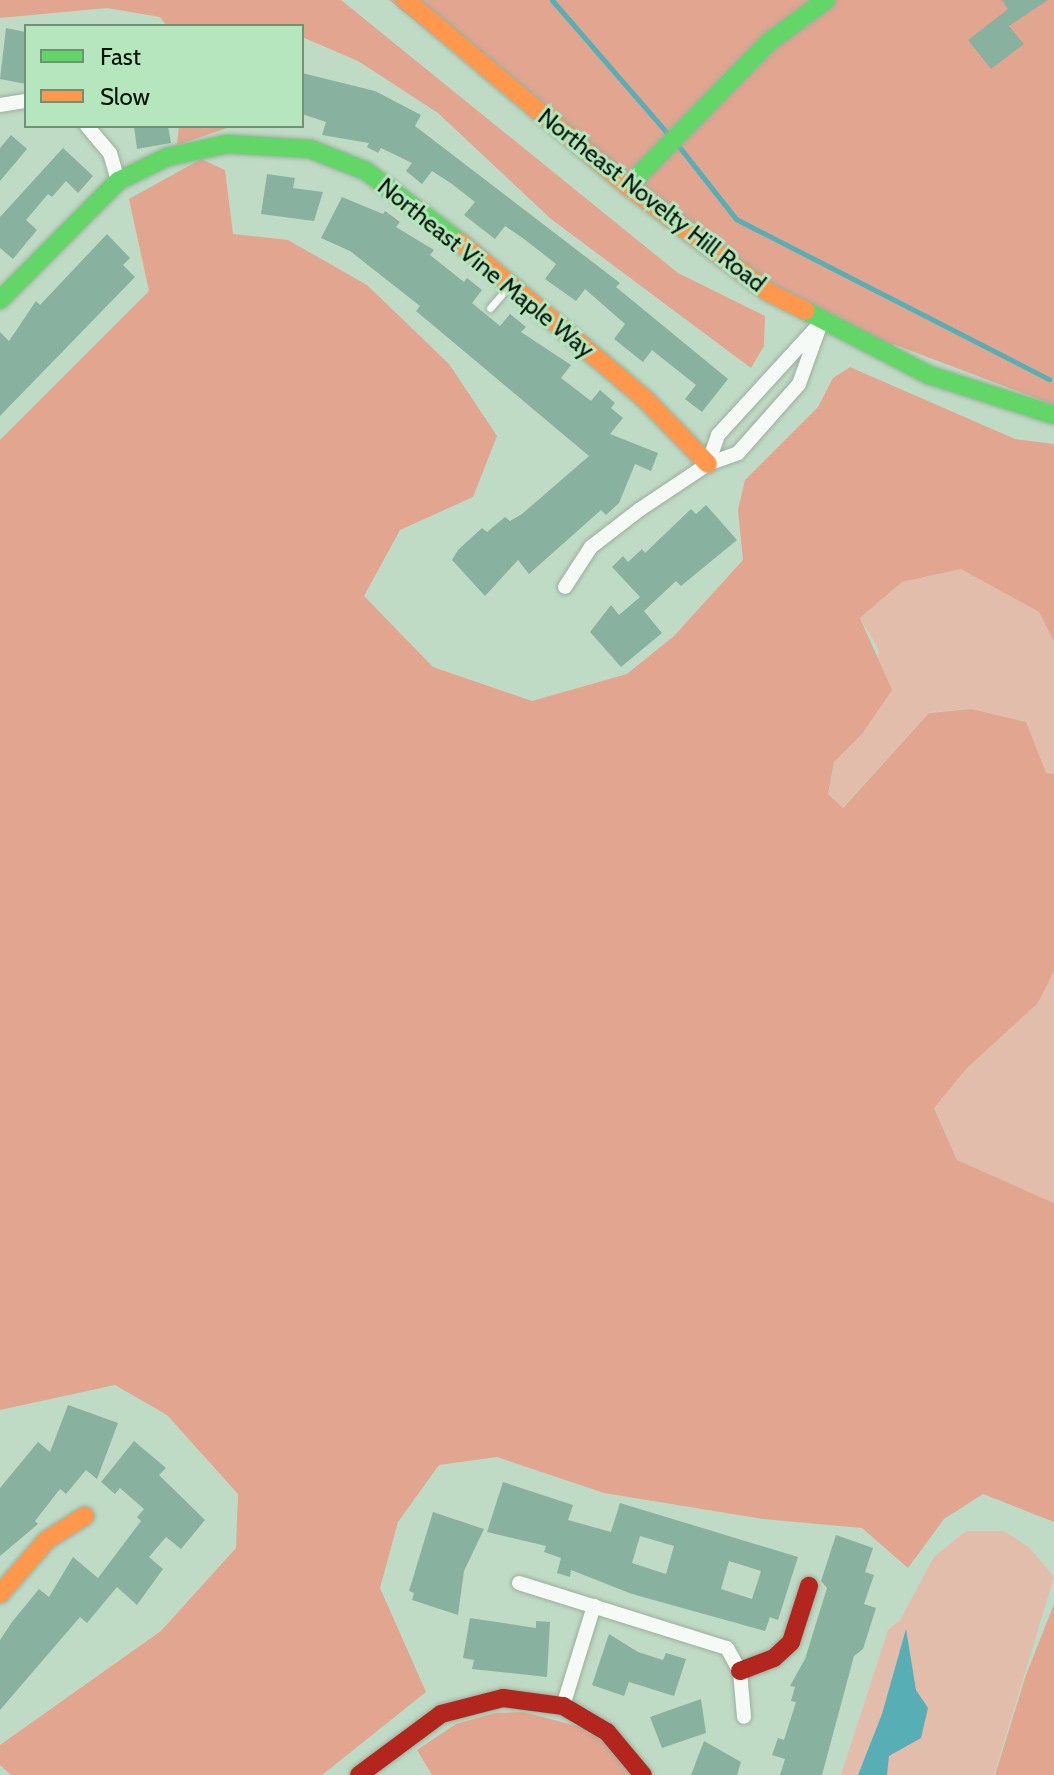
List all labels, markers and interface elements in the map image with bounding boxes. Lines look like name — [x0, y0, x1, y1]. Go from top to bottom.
legend — [24, 24, 304, 128]
text: Fast — [100, 42, 141, 71]
text: Slow — [100, 82, 150, 111]
street label: Northeast Novelty Hill Road — [532, 102, 772, 298]
street label: Northeast Vine Maple Way — [372, 172, 600, 364]

